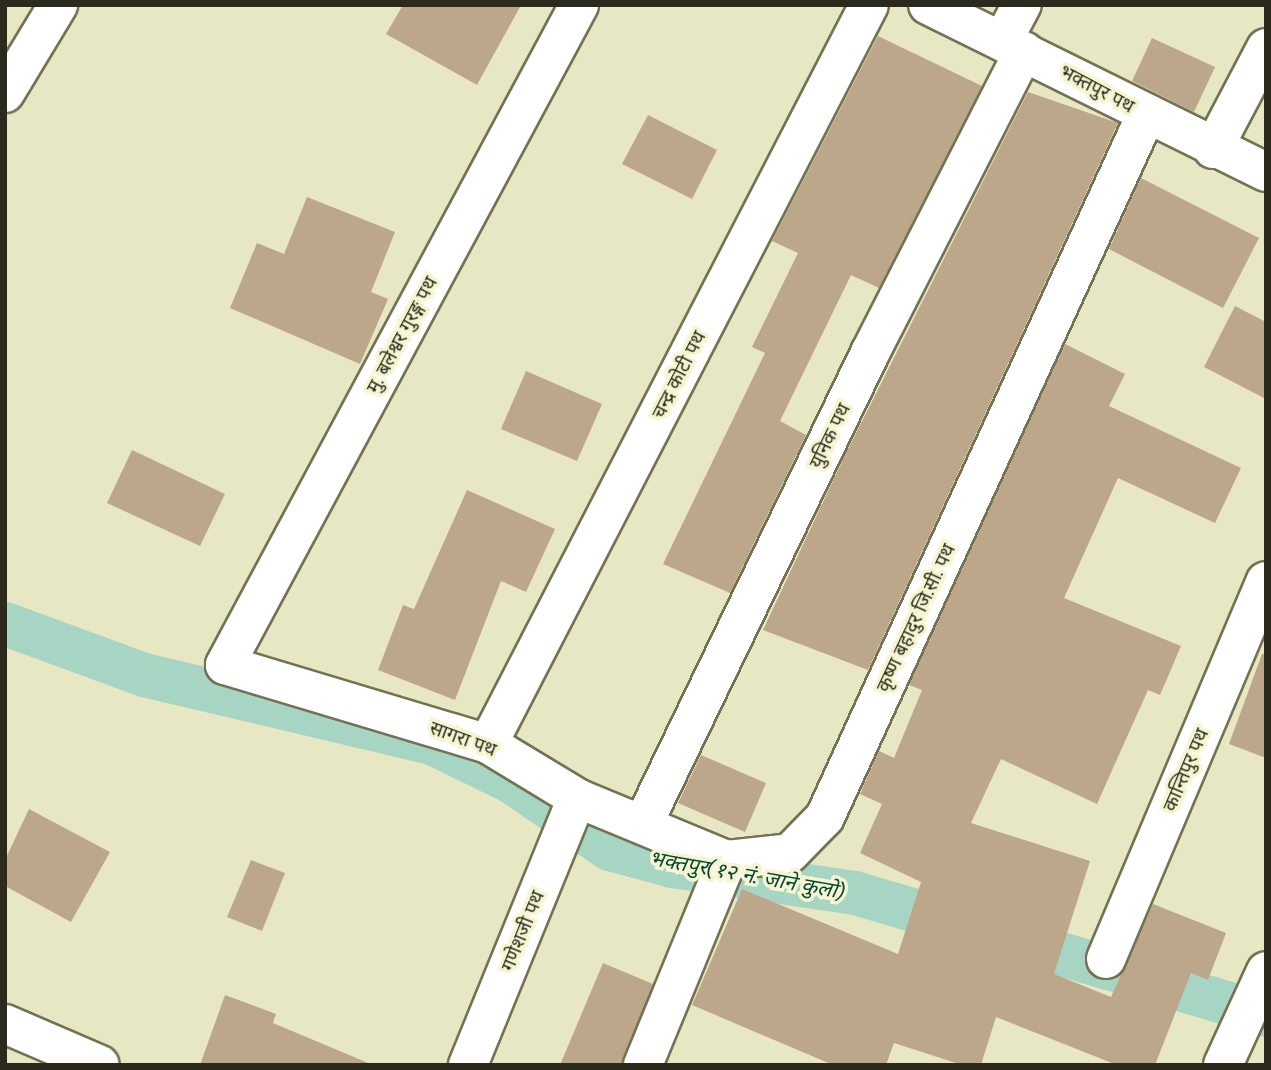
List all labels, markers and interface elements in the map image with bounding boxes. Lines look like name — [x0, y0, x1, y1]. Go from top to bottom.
street label: भक्तपुर पथ — [1056, 60, 1138, 118]
street label: मु. बलेश्वर गुरङ्ग पथ — [362, 273, 442, 397]
street label: चन्द्र कोटी पथ — [647, 327, 711, 423]
street label: युनिक पथ — [805, 400, 855, 472]
street label: कृष्ण बहादुर जि.सी. पथ — [872, 540, 960, 696]
street label: सागरा पथ — [427, 716, 499, 762]
street label: कान्तिपुर पथ — [1158, 725, 1214, 815]
water label: भक्तपुर(१२ नं. जाने कुलो) — [647, 845, 847, 905]
street label: गणेशजी पथ — [497, 888, 549, 974]

